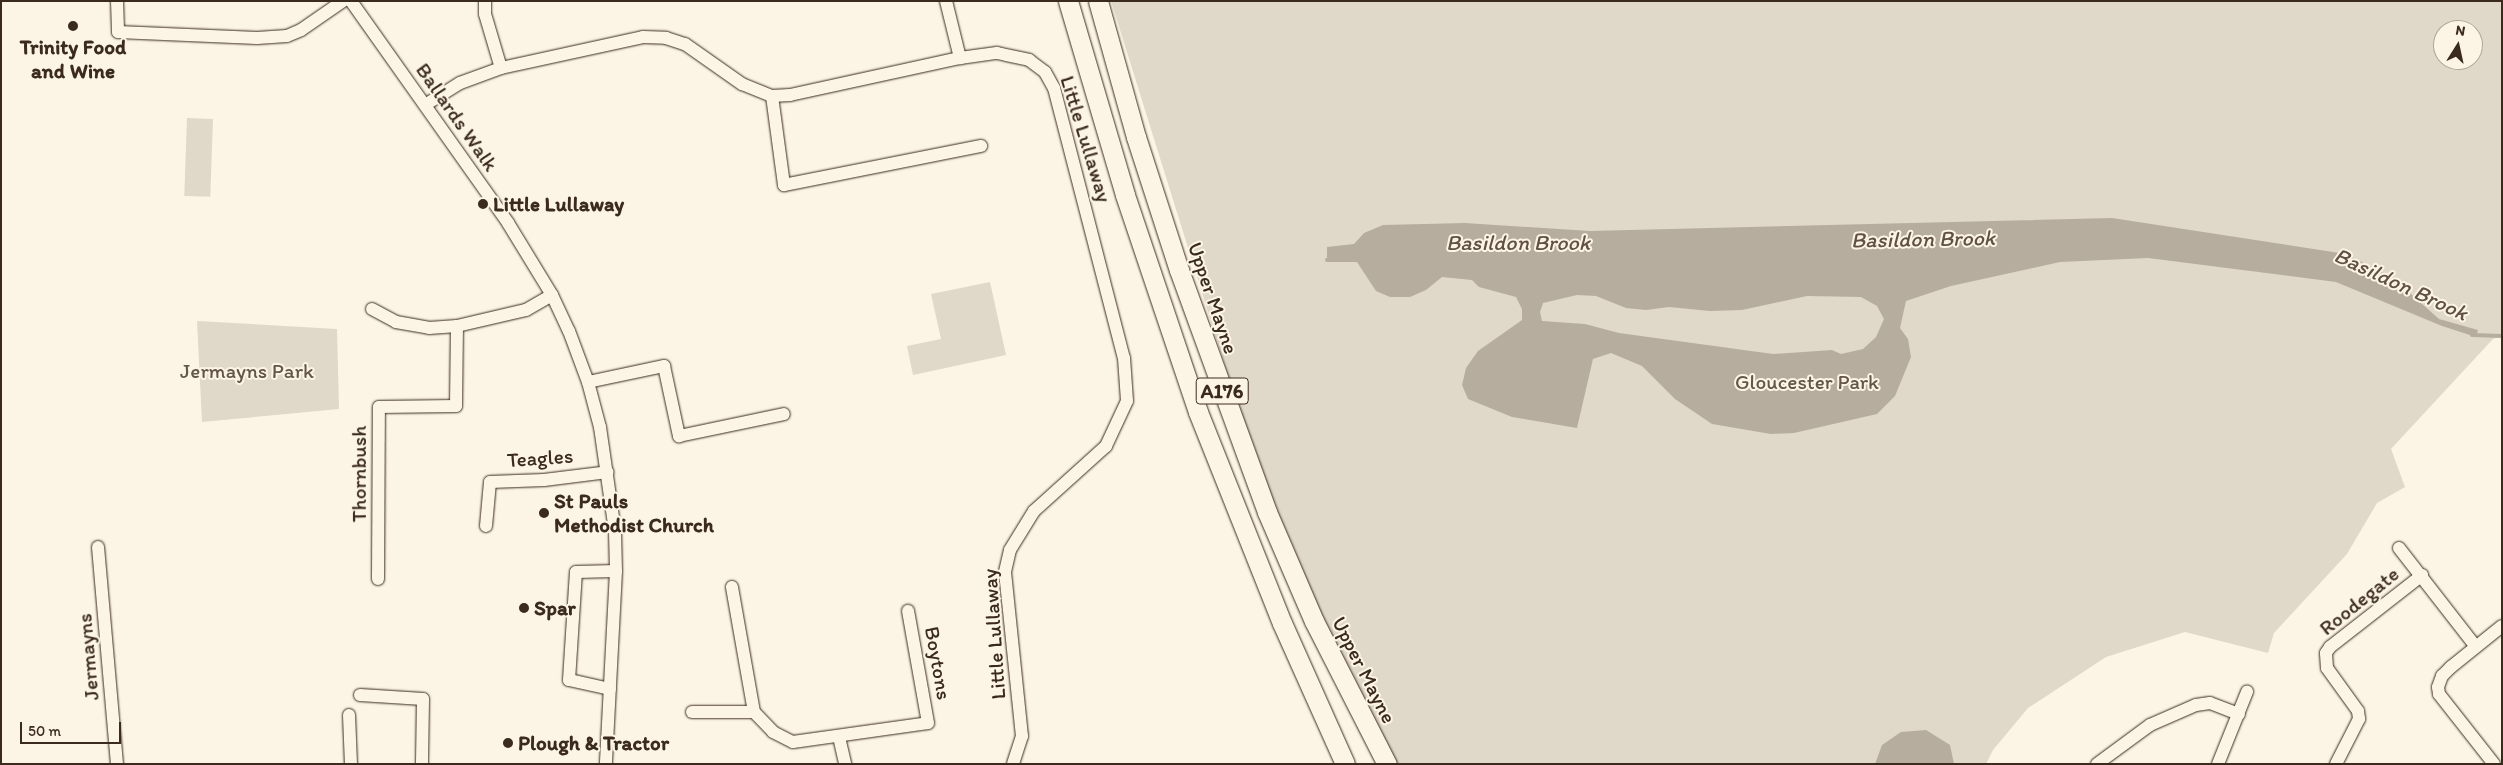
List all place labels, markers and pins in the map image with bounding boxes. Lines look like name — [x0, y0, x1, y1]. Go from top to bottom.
marker: Trinity Food and Wine — [67, 20, 79, 32]
place label: Trinity Food and Wine — [20, 34, 126, 84]
place label: Little Lullaway — [493, 191, 624, 217]
marker: Little Lullaway — [477, 198, 489, 210]
place label: St Pauls Methodist Church — [554, 488, 714, 538]
marker: St Pauls Methodist Church — [538, 507, 550, 519]
place label: Spar — [534, 595, 576, 621]
marker: Spar — [518, 602, 530, 614]
place label: Plough & Tractor — [518, 730, 669, 756]
marker: Plough & Tractor — [502, 737, 514, 749]

